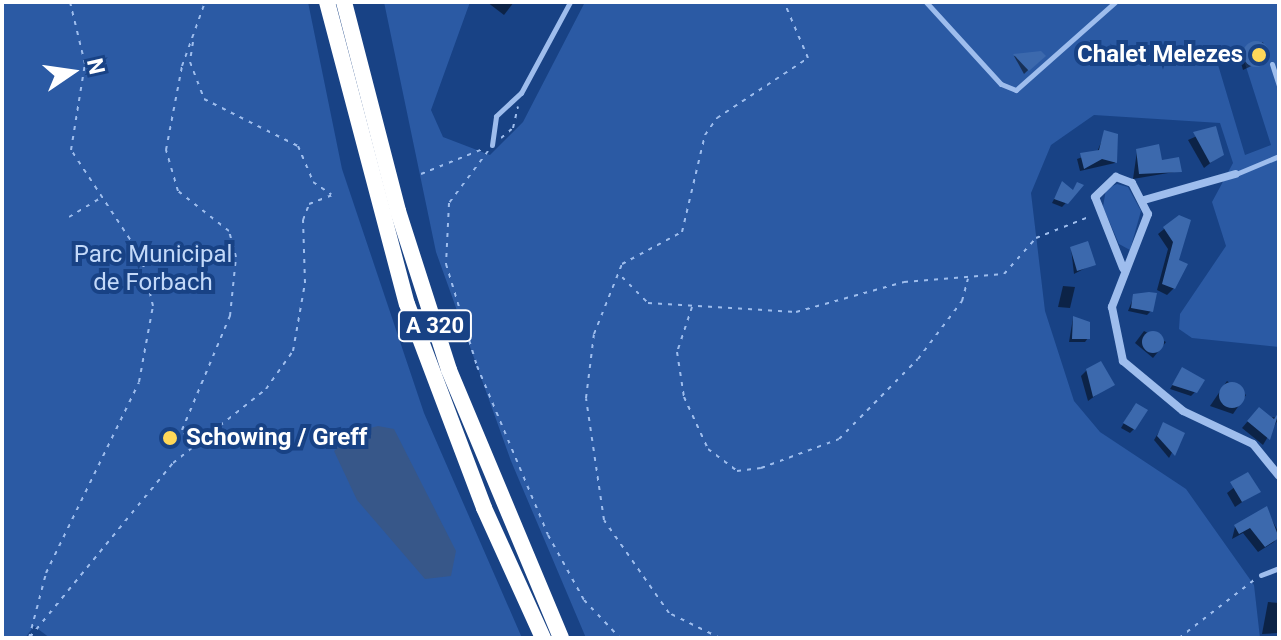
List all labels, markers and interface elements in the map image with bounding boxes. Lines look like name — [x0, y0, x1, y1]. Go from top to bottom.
north arrow — [32, 32, 112, 112]
place label: Chalet Melezes — [1077, 41, 1243, 69]
marker: Chalet Melezes — [1250, 46, 1268, 64]
text: N — [82, 56, 110, 77]
park label: Parc Municipal de Forbach — [74, 241, 232, 297]
road number: A 320 — [397, 308, 473, 344]
place label: Schowing / Greff — [186, 424, 367, 452]
marker: Schowing / Greff — [161, 429, 179, 447]

